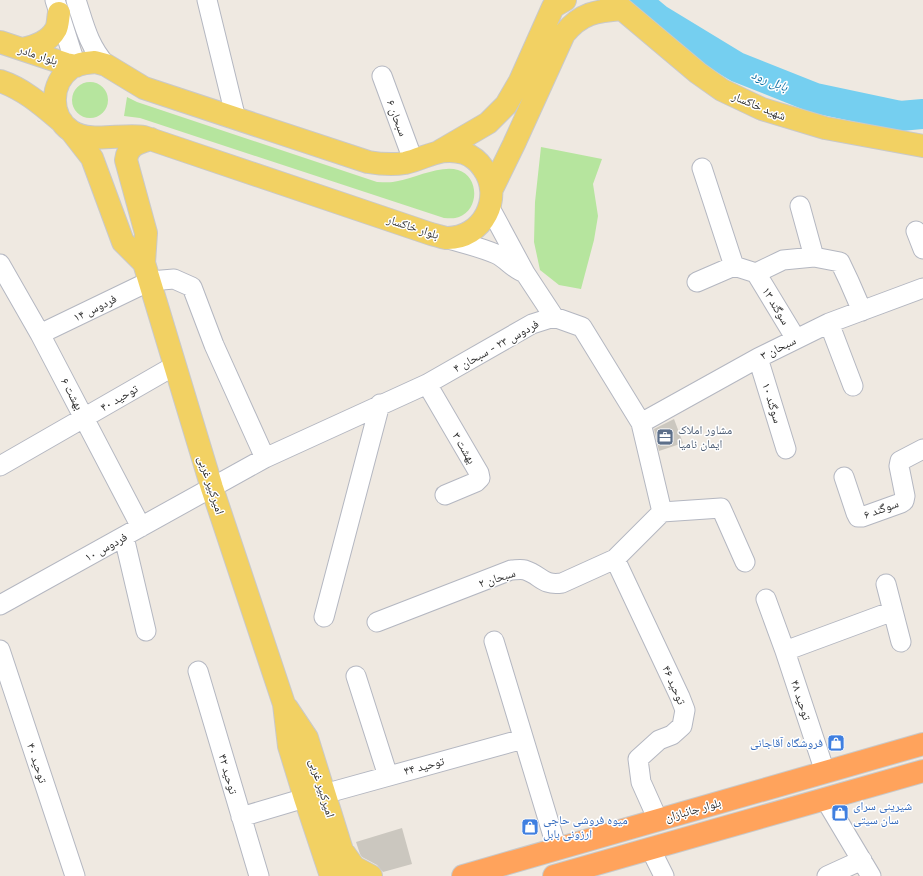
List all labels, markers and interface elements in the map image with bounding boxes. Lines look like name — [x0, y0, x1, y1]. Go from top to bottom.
street label: بلوار مادر — [15, 41, 60, 69]
water label: بابل رود — [749, 66, 791, 96]
street label: شهید خاکسار — [729, 88, 788, 124]
street label: سبحان ۶ — [383, 97, 411, 139]
street label: بلوار خاکسار — [384, 211, 441, 243]
street label: سوگند ۱۳ — [758, 284, 794, 328]
street label: فردوس ۱۴ — [71, 291, 119, 325]
street label: فردوس ۲۳ - سبحان ۴ — [450, 316, 542, 376]
street label: سبحان ۳ — [757, 332, 799, 364]
street label: بهشت ۶ — [57, 375, 87, 413]
street label: توحید ۴۰ — [97, 381, 141, 415]
street label: سوگند ۱۰ — [758, 381, 786, 425]
place label: مشاور املاک ایمان نامیا — [678, 422, 732, 452]
office icon: مشاور املاک ایمان نامیا — [655, 427, 675, 447]
street label: بهشت ۳ — [449, 429, 479, 467]
street label: امیرکبیر غربی — [194, 454, 228, 516]
street label: سوگند ۶ — [861, 495, 901, 523]
street label: فردوس ۱۰ — [82, 529, 130, 565]
street label: سبحان ۲ — [476, 564, 518, 591]
street label: توحید ۴۶ — [658, 663, 690, 708]
street label: توحید ۴۸ — [787, 678, 815, 723]
shop icon: فروشگاه آقاجانی — [826, 733, 846, 753]
place label: فروشگاه آقاجانی — [750, 735, 823, 751]
street label: توحید ۴۰ — [23, 741, 51, 786]
street label: توحید ۴۲ — [215, 752, 242, 796]
street label: توحید ۴۴ — [402, 753, 446, 779]
street label: امیرکبیر غربی — [305, 757, 339, 819]
street label: بلوار جانبازان — [663, 794, 723, 826]
place label: شیرینی سرای سان سیتی — [853, 798, 912, 828]
shop icon: شیرینی سرای سان سیتی — [830, 803, 850, 823]
place label: میوه فروشی حاجی ارزونی بابل — [543, 812, 628, 842]
shop icon: میوه فروشی حاجی ارزونی بابل — [520, 817, 540, 837]

